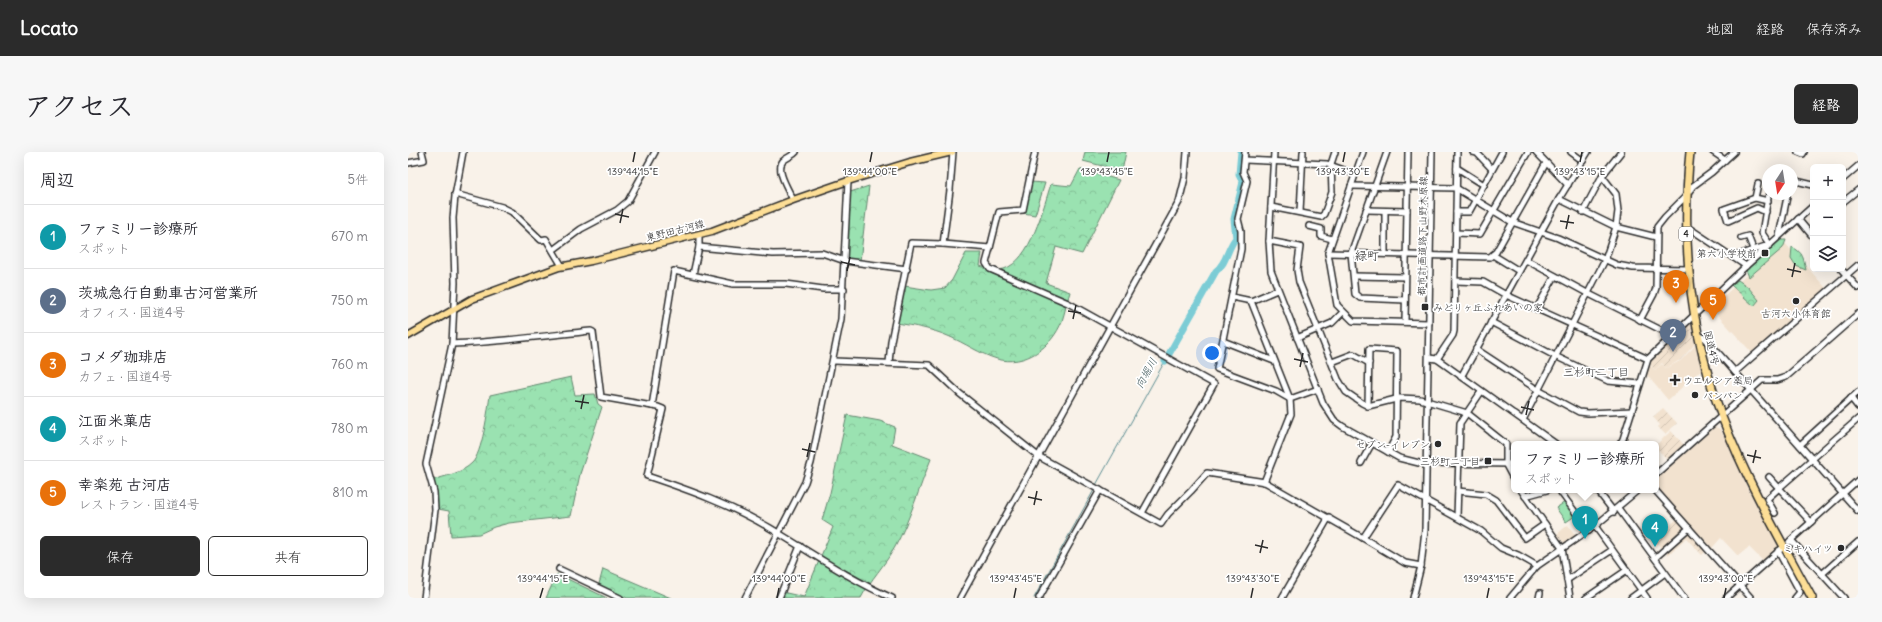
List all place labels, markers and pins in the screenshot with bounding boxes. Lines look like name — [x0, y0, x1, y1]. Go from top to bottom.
place label: 第六小学校前 — [1697, 247, 1757, 260]
marker: 第六小学校前 — [1760, 248, 1770, 258]
pin: 3 — [1663, 270, 1689, 303]
pin: 5 — [1700, 287, 1726, 320]
marker: 古河六小体育館 — [1791, 296, 1801, 306]
place label: みどりヶ丘ふれあいの家 — [1433, 301, 1543, 314]
marker: みどりヶ丘ふれあいの家 — [1420, 302, 1430, 312]
place label: 古河六小体育館 — [1761, 307, 1831, 320]
pin: 2 — [1660, 319, 1686, 352]
place label: ウエルシア薬局 — [1683, 374, 1753, 387]
marker: ウエルシア薬局 — [1670, 375, 1680, 385]
place label: バンバン — [1703, 389, 1743, 402]
marker: バンバン — [1690, 390, 1700, 400]
place label: セブン-イレブン — [1356, 438, 1430, 451]
marker: セブン-イレブン — [1433, 439, 1443, 449]
place label: 三杉町二丁目 — [1420, 455, 1480, 468]
marker: 三杉町二丁目 — [1483, 456, 1493, 466]
pin: 1 — [1572, 506, 1598, 539]
pin: 4 — [1642, 514, 1668, 547]
place label: ミキハイツ — [1783, 542, 1833, 555]
marker: ミキハイツ — [1836, 543, 1846, 553]

